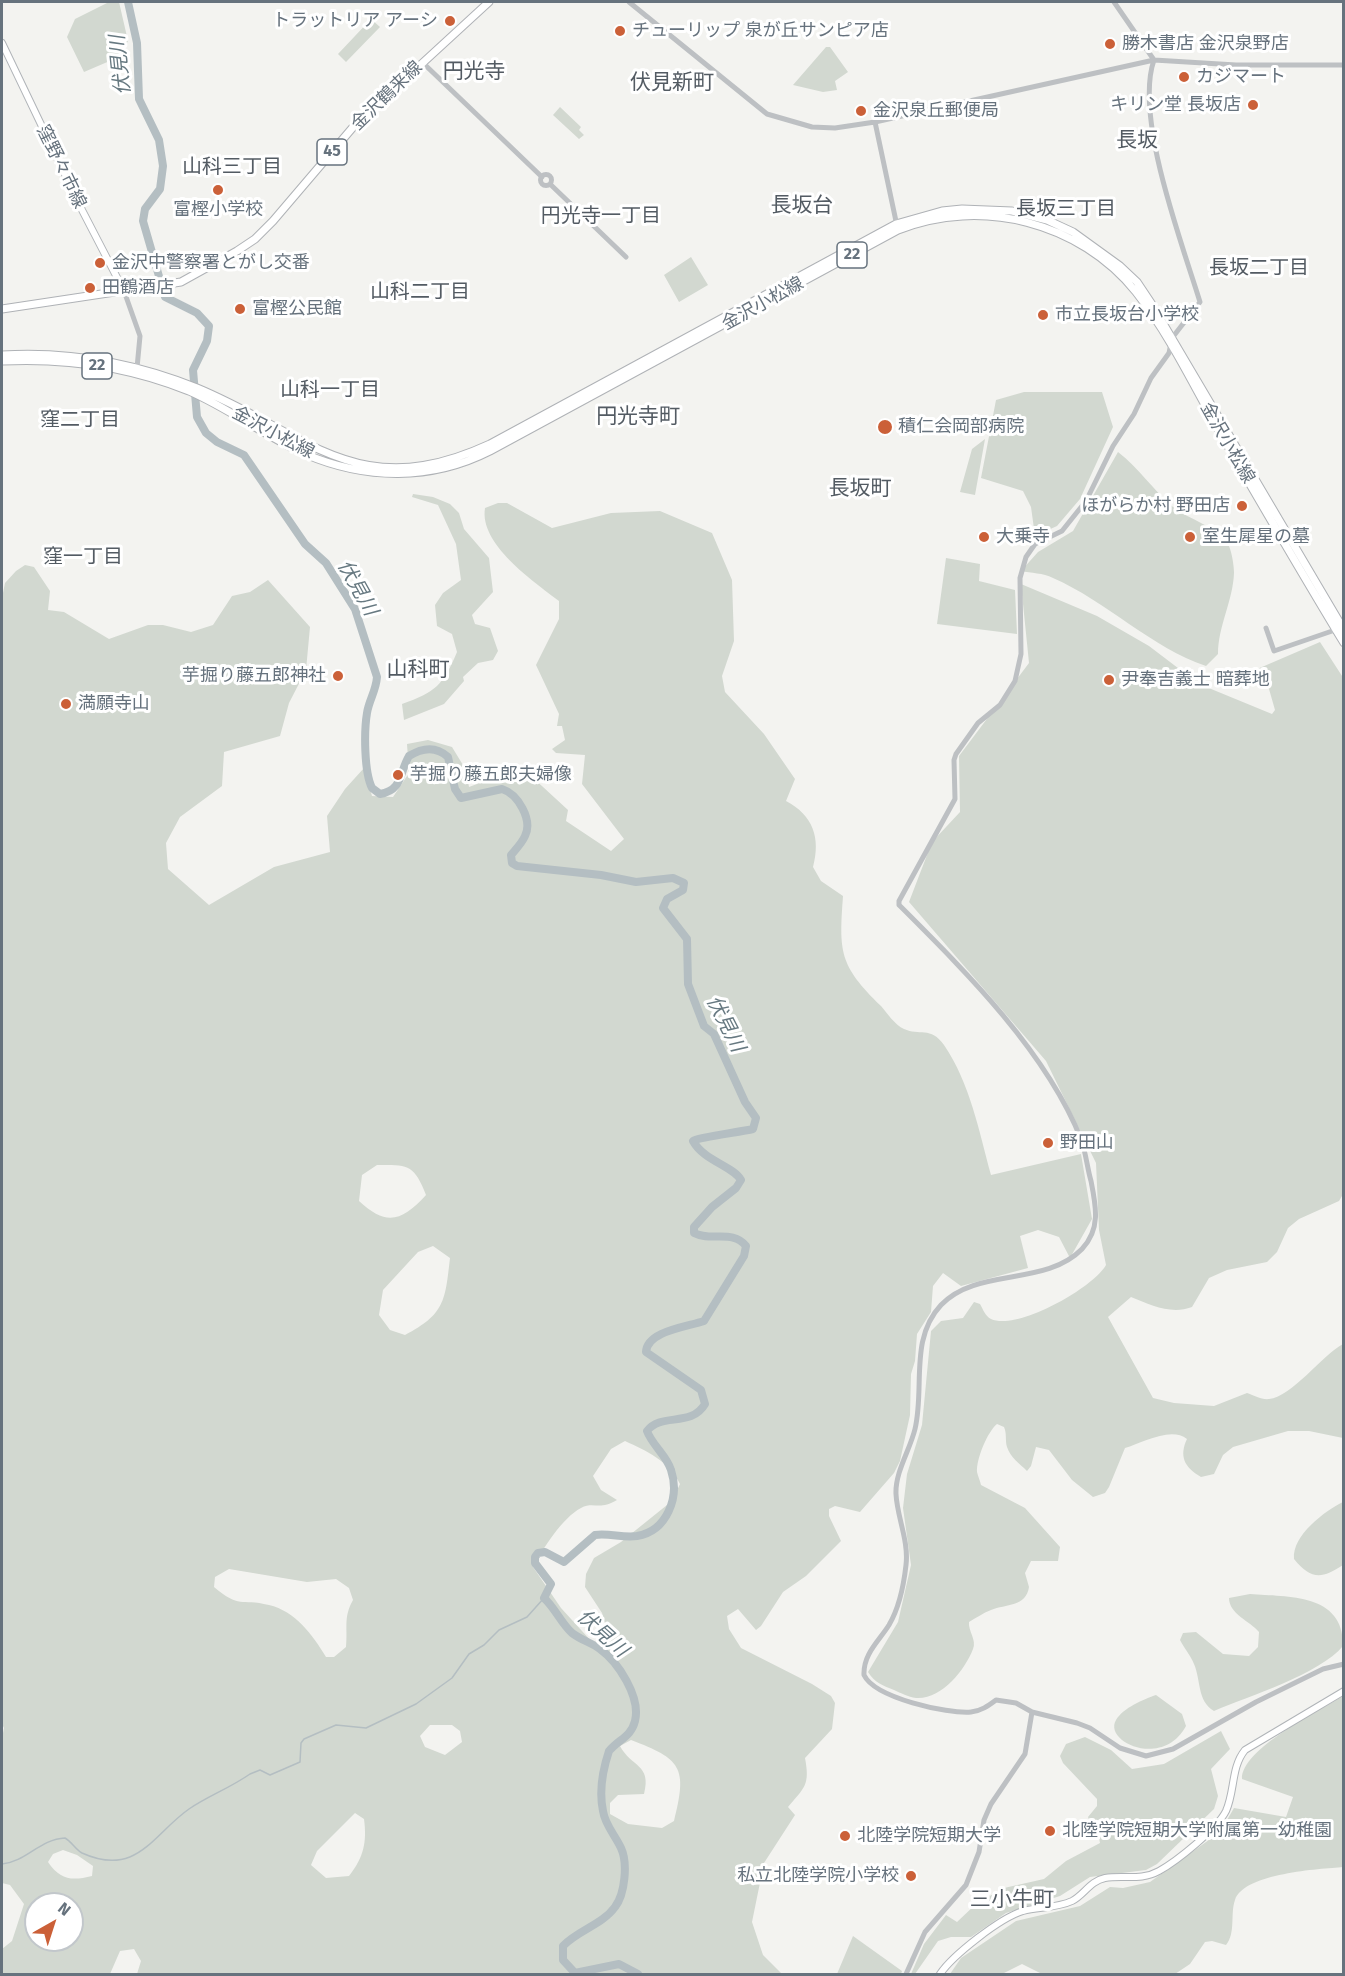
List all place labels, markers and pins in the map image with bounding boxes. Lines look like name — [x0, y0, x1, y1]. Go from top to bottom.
place label: トラットリア アーシ — [272, 10, 438, 32]
marker: トラットリア アーシ — [443, 14, 457, 28]
place label: チューリップ 泉が丘サンピア店 — [632, 20, 889, 42]
marker: チューリップ 泉が丘サンピア店 — [613, 24, 627, 38]
place label: 勝木書店 金沢泉野店 — [1122, 33, 1289, 55]
marker: 勝木書店 金沢泉野店 — [1103, 37, 1117, 51]
place label: カジマート — [1196, 66, 1286, 88]
marker: カジマート — [1177, 70, 1191, 84]
place label: キリン堂 長坂店 — [1110, 94, 1241, 116]
marker: キリン堂 長坂店 — [1246, 98, 1260, 112]
place label: 金沢泉丘郵便局 — [873, 100, 999, 122]
marker: 金沢泉丘郵便局 — [854, 104, 868, 118]
marker: 富樫小学校 — [211, 183, 225, 197]
place label: 富樫小学校 — [173, 199, 263, 221]
place label: 金沢中警察署とがし交番 — [112, 252, 310, 274]
marker: 金沢中警察署とがし交番 — [93, 256, 107, 270]
place label: 田鶴酒店 — [102, 277, 174, 299]
marker: 田鶴酒店 — [83, 281, 97, 295]
place label: 富樫公民館 — [252, 298, 342, 320]
marker: 富樫公民館 — [233, 302, 247, 316]
place label: 市立長坂台小学校 — [1055, 304, 1199, 326]
marker: 市立長坂台小学校 — [1036, 308, 1050, 322]
place label: 積仁会岡部病院 — [898, 416, 1024, 438]
marker: 積仁会岡部病院 — [876, 418, 894, 436]
place label: ほがらか村 野田店 — [1081, 495, 1230, 517]
marker: ほがらか村 野田店 — [1235, 499, 1249, 513]
place label: 大乗寺 — [996, 526, 1050, 548]
place label: 室生犀星の墓 — [1202, 526, 1310, 548]
marker: 大乗寺 — [977, 530, 991, 544]
marker: 室生犀星の墓 — [1183, 530, 1197, 544]
place label: 芋掘り藤五郎神社 — [182, 665, 326, 687]
marker: 芋掘り藤五郎神社 — [331, 669, 345, 683]
place label: 尹奉吉義士 暗葬地 — [1121, 669, 1270, 691]
marker: 尹奉吉義士 暗葬地 — [1102, 673, 1116, 687]
place label: 満願寺山 — [78, 693, 150, 715]
marker: 満願寺山 — [59, 697, 73, 711]
place label: 芋掘り藤五郎夫婦像 — [410, 764, 572, 786]
marker: 芋掘り藤五郎夫婦像 — [391, 768, 405, 782]
place label: 野田山 — [1060, 1132, 1114, 1154]
marker: 野田山 — [1041, 1136, 1055, 1150]
place label: 北陸学院短期大学附属第一幼稚園 — [1062, 1820, 1332, 1842]
marker: 北陸学院短期大学附属第一幼稚園 — [1043, 1824, 1057, 1838]
place label: 北陸学院短期大学 — [857, 1825, 1001, 1847]
marker: 北陸学院短期大学 — [838, 1829, 852, 1843]
place label: 私立北陸学院小学校 — [737, 1865, 899, 1887]
marker: 私立北陸学院小学校 — [904, 1869, 918, 1883]

